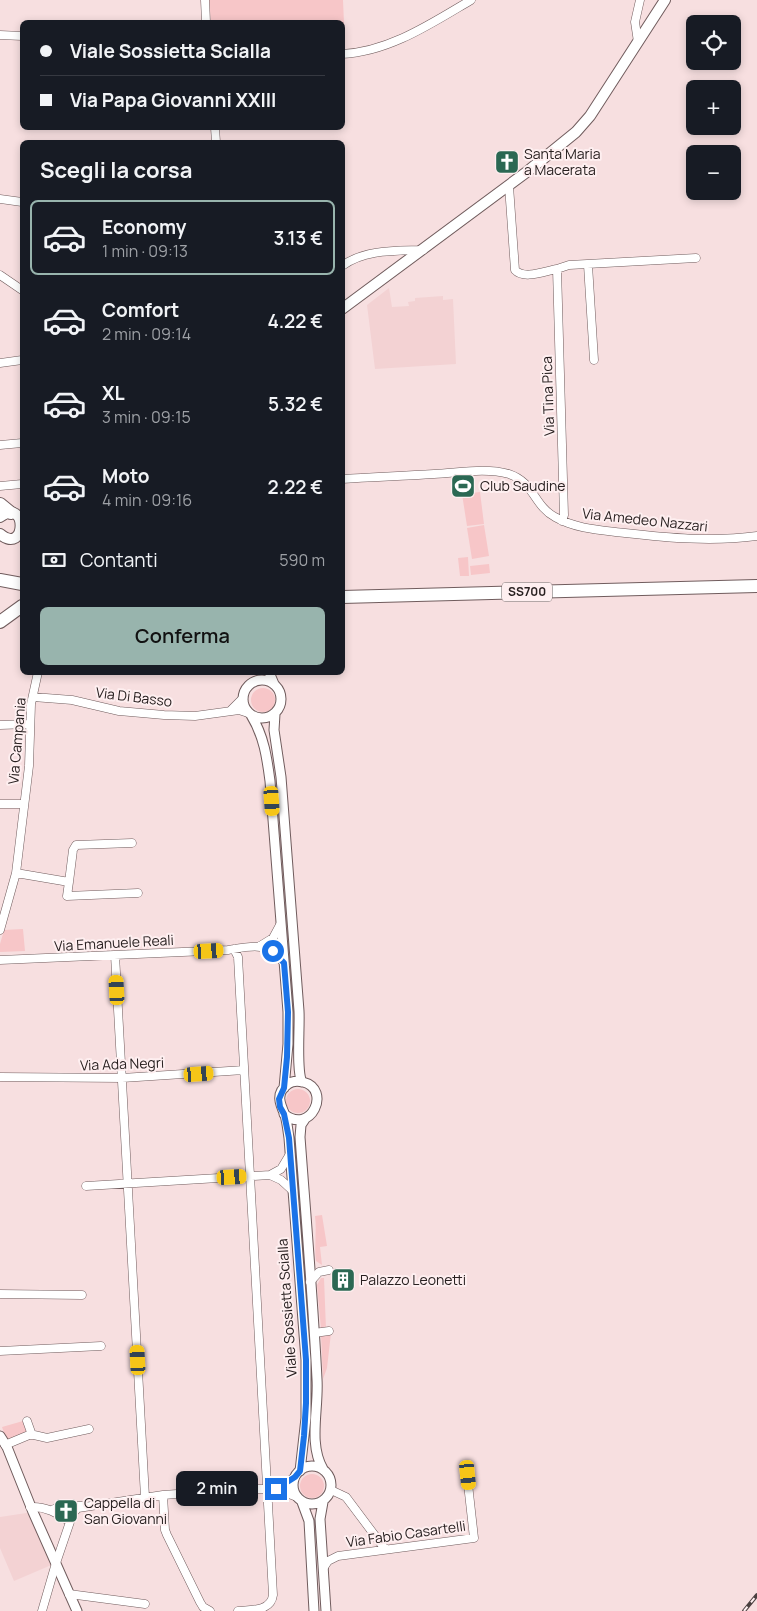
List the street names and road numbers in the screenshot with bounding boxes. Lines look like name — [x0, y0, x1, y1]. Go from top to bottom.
street label: Via Tina Pica — [537, 356, 558, 436]
street label: Via Amedeo Nazzari — [581, 503, 709, 536]
road number: SS700 — [502, 582, 552, 602]
street label: Via Di Basso — [95, 682, 173, 711]
street label: Via Campania — [3, 697, 30, 785]
street label: Via Emanuele Reali — [54, 930, 174, 955]
street label: Via Ada Negri — [80, 1053, 164, 1074]
street label: Viale Sossietta Scialla — [272, 1238, 301, 1378]
street label: Via Fabio Casartelli — [345, 1516, 467, 1551]

